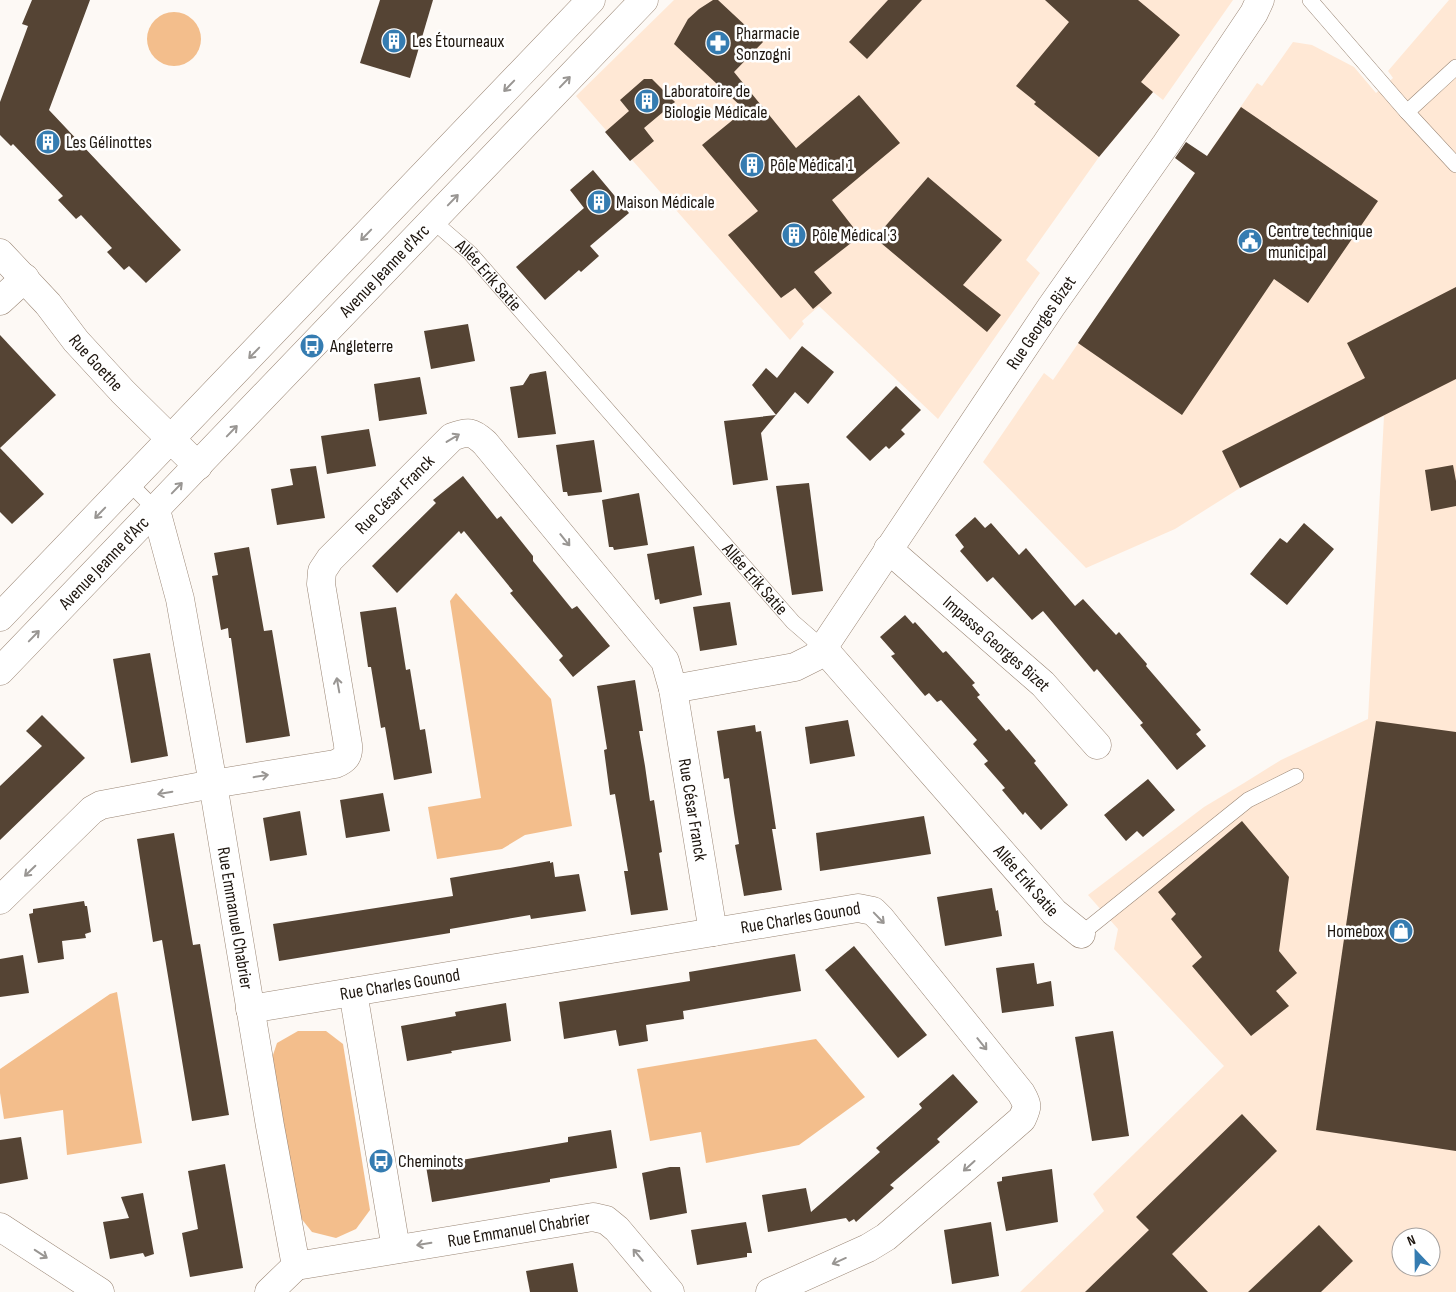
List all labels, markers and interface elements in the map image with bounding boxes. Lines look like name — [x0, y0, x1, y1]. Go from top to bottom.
place label: Pharmacie Sonzogni — [736, 23, 800, 65]
building icon: Les Étourneaux — [381, 28, 407, 54]
pharmacy icon: Pharmacie Sonzogni — [705, 30, 731, 56]
place label: Les Étourneaux — [412, 31, 504, 52]
one-way arrow — [559, 76, 571, 89]
one-way arrow — [503, 80, 515, 92]
place label: Laboratoire de Biologie Médicale — [664, 81, 767, 123]
building icon: Laboratoire de Biologie Médicale — [634, 88, 660, 114]
building icon: Les Gélinottes — [35, 129, 61, 155]
place label: Les Gélinottes — [66, 132, 152, 153]
building icon: Pôle Médical 1 — [739, 152, 765, 178]
place label: Pôle Médical 1 — [770, 155, 854, 176]
building icon: Maison Médicale — [586, 189, 612, 215]
place label: Maison Médicale — [616, 192, 715, 213]
one-way arrow — [447, 194, 459, 206]
street label: Avenue Jeanne d'Arc — [335, 220, 434, 323]
place label: Centre technique municipal — [1268, 221, 1373, 263]
building icon: Pôle Médical 3 — [781, 222, 807, 248]
place label: Pôle Médical 3 — [812, 225, 897, 246]
public building icon: Centre technique municipal — [1237, 228, 1263, 254]
one-way arrow — [360, 229, 372, 242]
street label: Allée Erik Satie — [451, 235, 526, 315]
street label: Rue Georges Bizet — [1002, 272, 1081, 374]
street label: Rue Goethe — [64, 331, 127, 396]
bus stop icon: Angleterre — [299, 333, 325, 359]
place label: Angleterre — [329, 336, 393, 357]
one-way arrow — [248, 347, 260, 359]
one-way arrow — [226, 425, 238, 437]
one-way arrow — [446, 433, 460, 443]
street label: Rue César Franck — [351, 451, 439, 539]
one-way arrow — [171, 482, 183, 494]
one-way arrow — [94, 507, 106, 519]
street label: Avenue Jeanne d'Arc — [54, 512, 154, 615]
one-way arrow — [559, 533, 570, 546]
street label: Allée Erik Satie — [717, 538, 792, 619]
street label: Impasse Georges Bizet — [939, 592, 1055, 696]
one-way arrow — [28, 630, 40, 643]
one-way arrow — [333, 677, 343, 693]
street label: Rue César Franck — [674, 757, 711, 863]
one-way arrow — [253, 771, 269, 781]
one-way arrow — [158, 789, 174, 798]
street label: Allée Erik Satie — [988, 840, 1063, 921]
street label: Rue Emmanuel Chabrier — [213, 845, 257, 991]
one-way arrow — [24, 865, 36, 877]
street label: Rue Charles Gounod — [739, 898, 862, 938]
one-way arrow — [873, 912, 885, 924]
shop icon: Homebox — [1388, 918, 1414, 944]
place label: Homebox — [1327, 921, 1384, 942]
street label: Rue Charles Gounod — [338, 964, 462, 1005]
one-way arrow — [976, 1037, 987, 1050]
bus stop icon: Cheminots — [368, 1148, 394, 1174]
place label: Cheminots — [398, 1151, 464, 1172]
one-way arrow — [962, 1160, 975, 1172]
street label: Rue Emmanuel Chabrier — [446, 1208, 592, 1252]
north arrow — [1391, 1227, 1441, 1277]
text: N — [1405, 1231, 1418, 1250]
one-way arrow — [416, 1240, 432, 1250]
one-way arrow — [633, 1248, 644, 1261]
one-way arrow — [34, 1249, 48, 1259]
one-way arrow — [832, 1257, 847, 1267]

